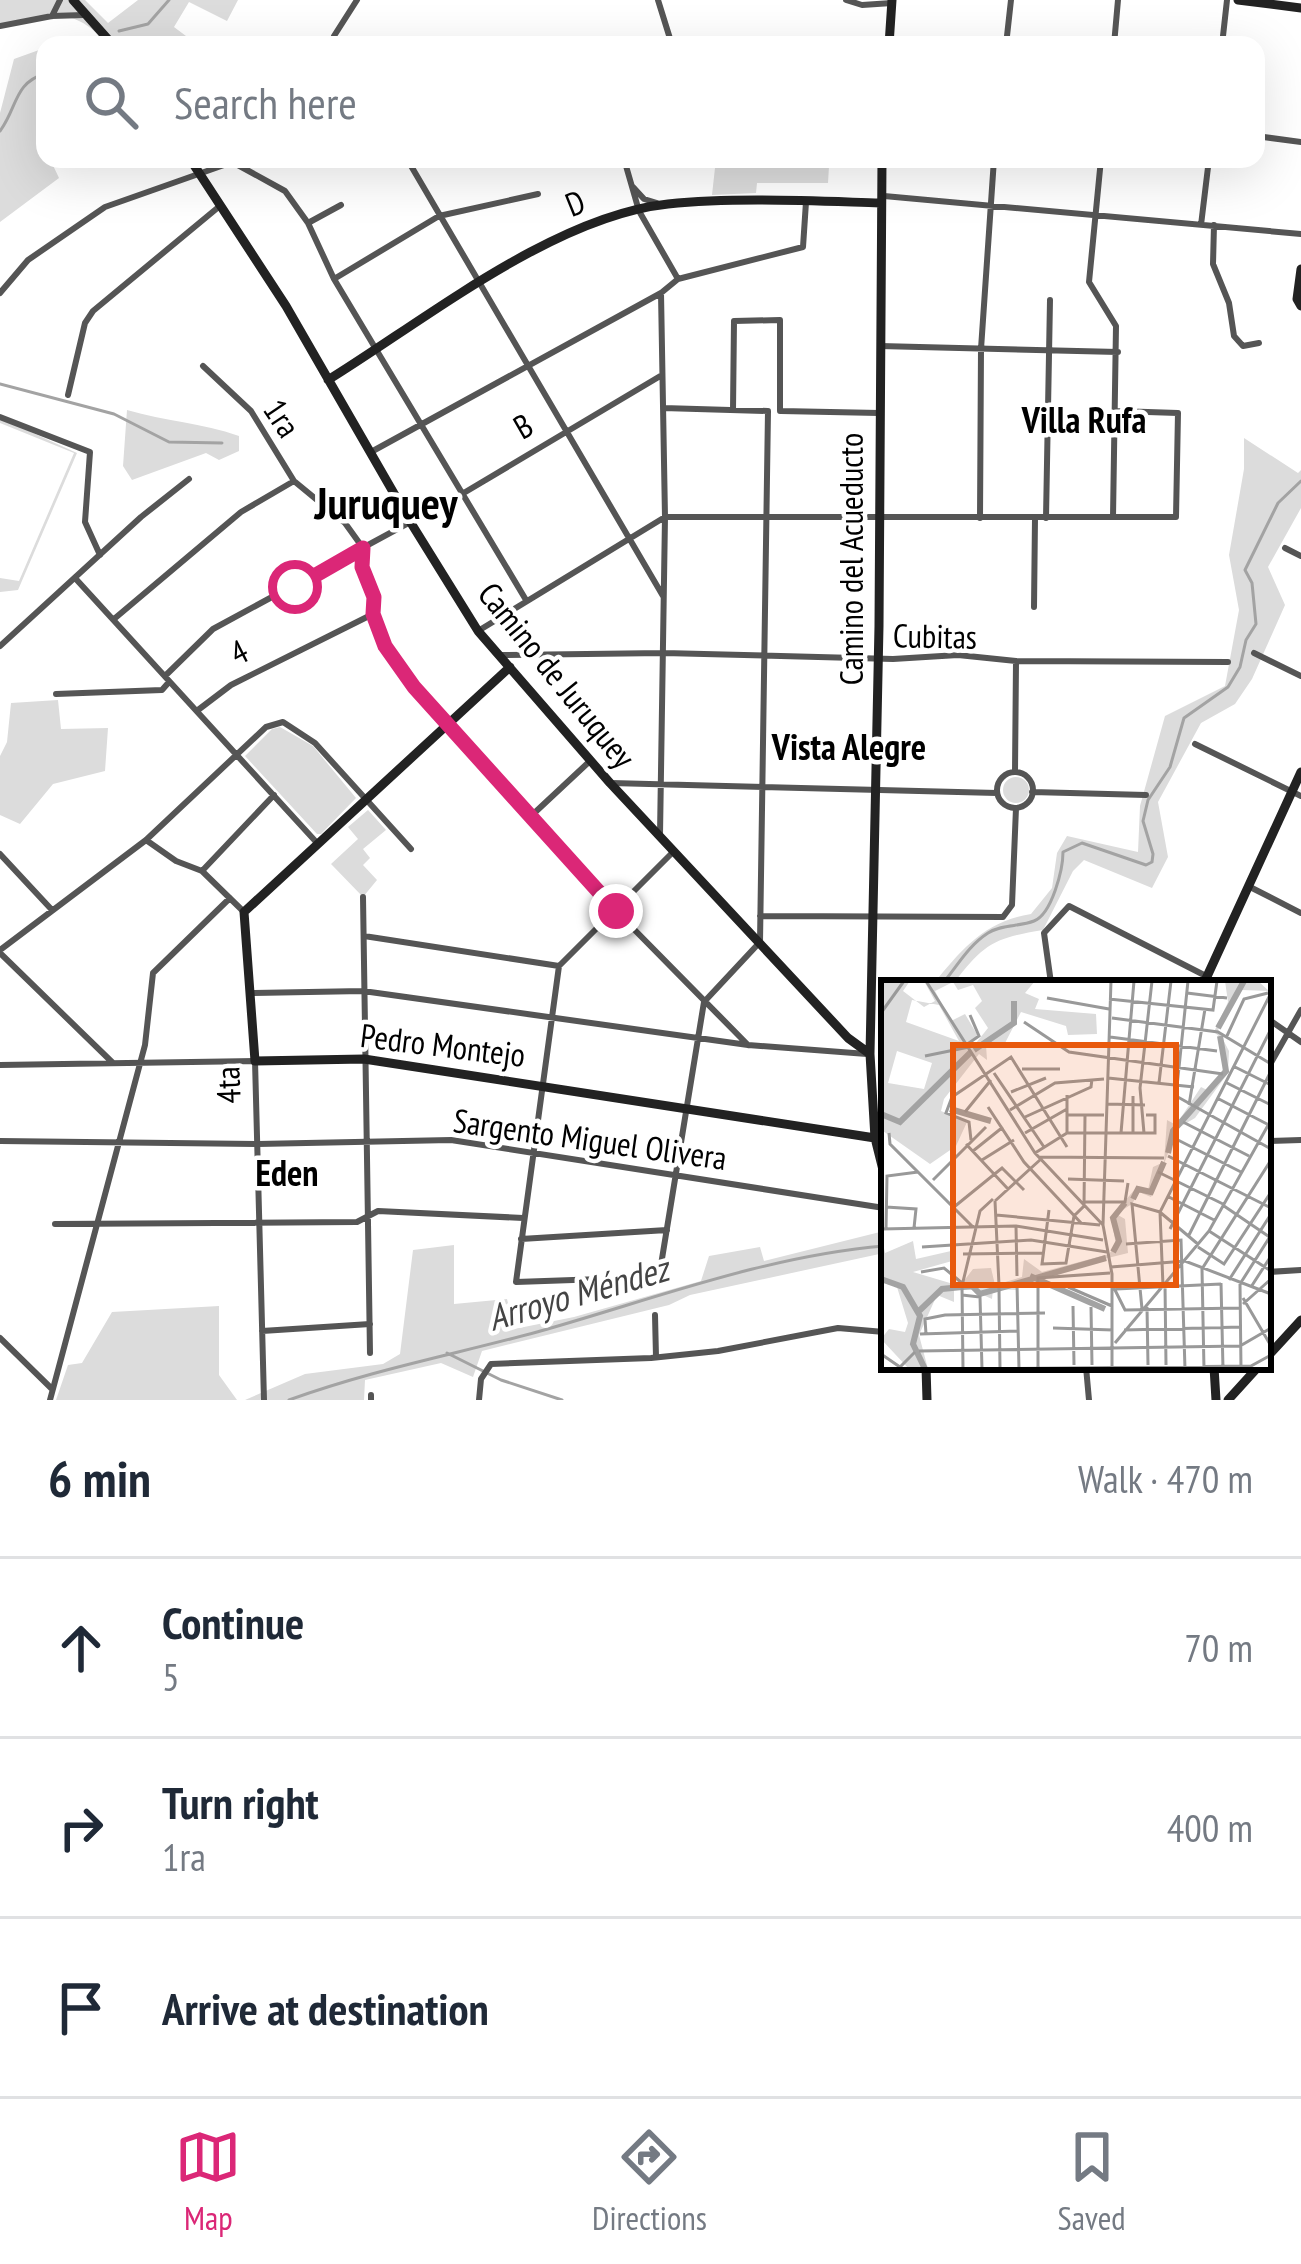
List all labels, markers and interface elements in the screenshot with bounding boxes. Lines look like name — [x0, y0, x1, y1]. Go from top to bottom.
search box — [36, 36, 1265, 168]
icon: search — [78, 69, 144, 135]
text: Search here — [174, 73, 357, 131]
street label: D — [559, 179, 591, 226]
street label: 1ra — [254, 390, 311, 445]
district label: Villa Rufa — [1021, 396, 1146, 443]
street label: B — [505, 403, 540, 448]
street label: Camino del Acueducto — [829, 433, 872, 685]
district label: Juruquey — [313, 473, 459, 531]
route start — [268, 560, 322, 614]
street label: Camino de Juruquey — [469, 573, 646, 777]
street label: Cubitas — [893, 613, 977, 658]
street label: 4 — [222, 629, 255, 674]
district label: Vista Alegre — [771, 723, 926, 770]
route end — [589, 884, 643, 938]
inset map — [881, 980, 1271, 1370]
street label: Pedro Montejo — [358, 1013, 528, 1076]
street label: 4ta — [205, 1066, 250, 1104]
street label: Sargento Miguel Olivera — [451, 1098, 729, 1179]
district label: Eden — [255, 1149, 319, 1196]
water label: Arroyo Méndez — [482, 1243, 677, 1341]
text: 6 min — [48, 1445, 151, 1511]
text: Walk · 470 m — [1078, 1453, 1253, 1504]
text: Continue — [162, 1593, 304, 1651]
icon: ahead — [48, 1615, 114, 1681]
text: 70 m — [1184, 1622, 1253, 1673]
text: 5 — [162, 1651, 180, 1702]
text: Turn right — [162, 1773, 319, 1831]
icon: right — [48, 1795, 114, 1861]
text: 400 m — [1167, 1802, 1253, 1853]
text: 1ra — [162, 1831, 206, 1882]
icon: arrive — [48, 1975, 114, 2041]
text: Arrive at destination — [162, 1979, 489, 2037]
tab: Map — [175, 2124, 241, 2239]
tab: Directions — [592, 2124, 707, 2239]
tab: Saved — [1058, 2124, 1126, 2239]

